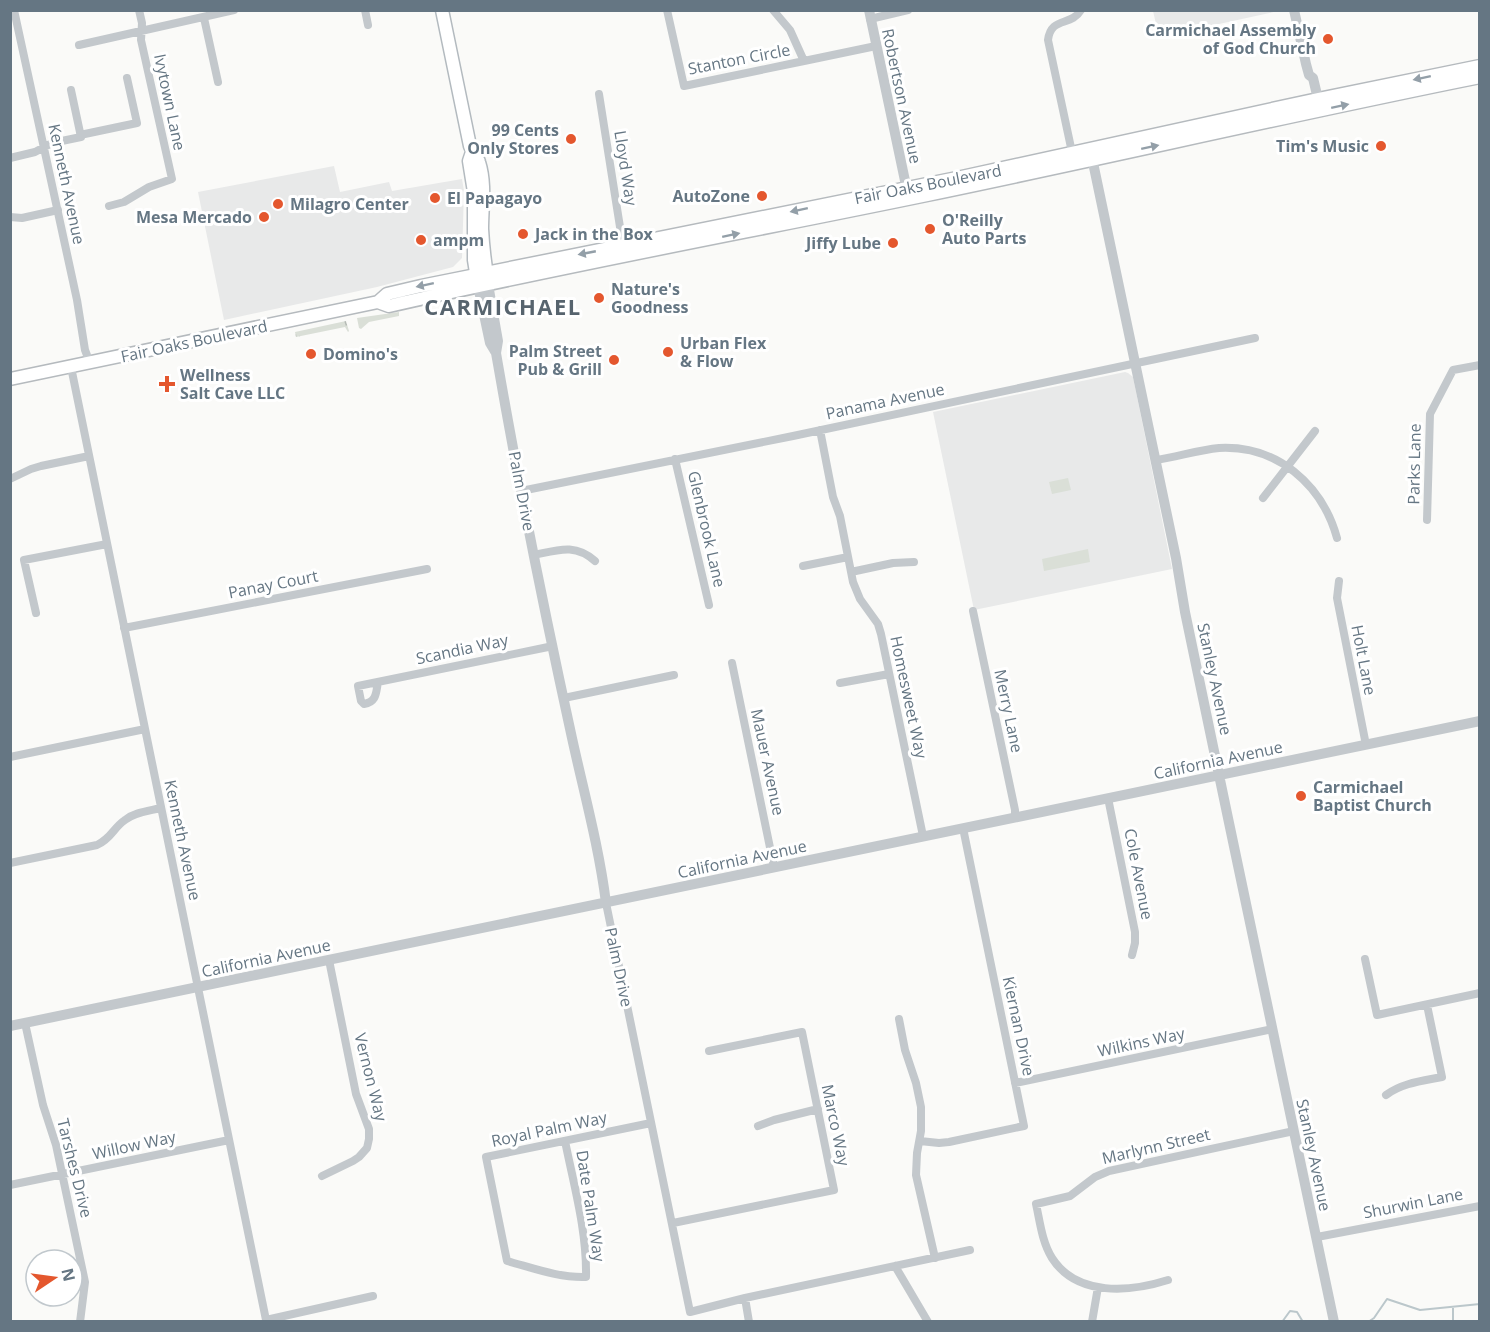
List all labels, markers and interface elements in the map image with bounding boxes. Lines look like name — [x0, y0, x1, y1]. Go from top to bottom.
place label: Carmichael Assembly of God Church — [1145, 19, 1317, 59]
street label: Robertson Avenue — [877, 26, 927, 166]
marker: Carmichael Assembly of God Church — [1321, 32, 1335, 46]
street label: Stanton Circle — [686, 38, 792, 80]
street label: Ivytown Lane — [149, 52, 191, 152]
one-way arrow — [1412, 74, 1431, 83]
one-way arrow — [1331, 101, 1350, 111]
place label: 99 Cents Only Stores — [467, 119, 559, 159]
street label: Kenneth Avenue — [43, 122, 91, 246]
street label: Lloyd Way — [609, 129, 643, 208]
marker: 99 Cents Only Stores — [564, 132, 578, 146]
place label: Tim's Music — [1276, 135, 1369, 157]
marker: Tim's Music — [1374, 139, 1388, 153]
one-way arrow — [1140, 141, 1159, 151]
street label: Fair Oaks Boulevard — [853, 159, 1003, 209]
place label: AutoZone — [672, 185, 750, 207]
place label: El Papagayo — [447, 187, 542, 209]
marker: AutoZone — [755, 189, 769, 203]
marker: El Papagayo — [428, 191, 442, 205]
place label: Milagro Center — [290, 193, 409, 215]
marker: Milagro Center — [271, 197, 285, 211]
place label: Mesa Mercado — [136, 206, 252, 228]
one-way arrow — [789, 206, 808, 215]
place label: O'Reilly Auto Parts — [942, 209, 1026, 249]
marker: Mesa Mercado — [257, 210, 271, 224]
marker: O'Reilly Auto Parts — [923, 222, 937, 236]
place label: Jack in the Box — [533, 223, 654, 245]
marker: Jack in the Box — [516, 227, 530, 241]
place label: ampm — [433, 229, 484, 251]
one-way arrow — [722, 230, 741, 239]
place label: Jiffy Lube — [804, 232, 881, 254]
marker: ampm — [414, 233, 428, 247]
marker: Jiffy Lube — [886, 236, 900, 250]
one-way arrow — [577, 249, 596, 258]
place label: Nature's Goodness — [611, 278, 688, 318]
one-way arrow — [416, 281, 435, 291]
district label: CARMICHAEL — [424, 291, 582, 321]
marker: Nature's Goodness — [592, 291, 606, 305]
street label: Fair Oaks Boulevard — [119, 315, 269, 367]
place label: Urban Flex & Flow — [680, 332, 767, 372]
place label: Palm Street Pub & Grill — [509, 340, 602, 380]
place label: Domino's — [323, 343, 398, 365]
marker: Urban Flex & Flow — [661, 345, 675, 359]
marker: Domino's — [304, 347, 318, 361]
marker: Palm Street Pub & Grill — [607, 353, 621, 367]
place label: Wellness Salt Cave LLC — [180, 364, 285, 404]
marker: Wellness Salt Cave LLC — [158, 375, 176, 393]
street label: Panama Avenue — [824, 378, 946, 424]
street label: Parks Lane — [1402, 423, 1426, 505]
street label: Palm Drive — [504, 449, 540, 533]
street label: Glenbrook Lane — [683, 469, 731, 589]
street label: Panay Court — [226, 564, 320, 603]
street label: Stanley Avenue — [1192, 621, 1238, 737]
street label: Holt Lane — [1346, 623, 1382, 697]
street label: Scandia Way — [414, 628, 511, 670]
street label: Homesweet Way — [885, 634, 933, 761]
street label: Merry Lane — [989, 667, 1029, 755]
street label: Mauer Avenue — [746, 707, 790, 817]
street label: California Avenue — [1152, 736, 1284, 784]
place label: Carmichael Baptist Church — [1313, 776, 1432, 816]
street label: Kenneth Avenue — [159, 778, 207, 902]
marker: Carmichael Baptist Church — [1294, 789, 1308, 803]
street label: Cole Avenue — [1119, 826, 1159, 922]
street label: California Avenue — [676, 835, 808, 883]
street label: Palm Drive — [600, 925, 638, 1009]
street label: California Avenue — [200, 934, 332, 982]
street label: Kiernan Drive — [998, 974, 1040, 1078]
street label: Wilkins Way — [1095, 1022, 1188, 1062]
street label: Vernon Way — [349, 1031, 393, 1124]
street label: Marco Way — [817, 1082, 856, 1169]
street label: Stanley Avenue — [1291, 1097, 1337, 1213]
street label: Royal Palm Way — [489, 1106, 610, 1152]
street label: Tarshes Drive — [52, 1116, 98, 1220]
street label: Marlynn Street — [1100, 1123, 1213, 1169]
street label: Willow Way — [90, 1125, 179, 1165]
street label: Date Palm Way — [571, 1149, 611, 1264]
street label: Shurwin Lane — [1361, 1183, 1465, 1223]
north arrow — [24, 1248, 84, 1308]
text: N — [56, 1266, 81, 1283]

